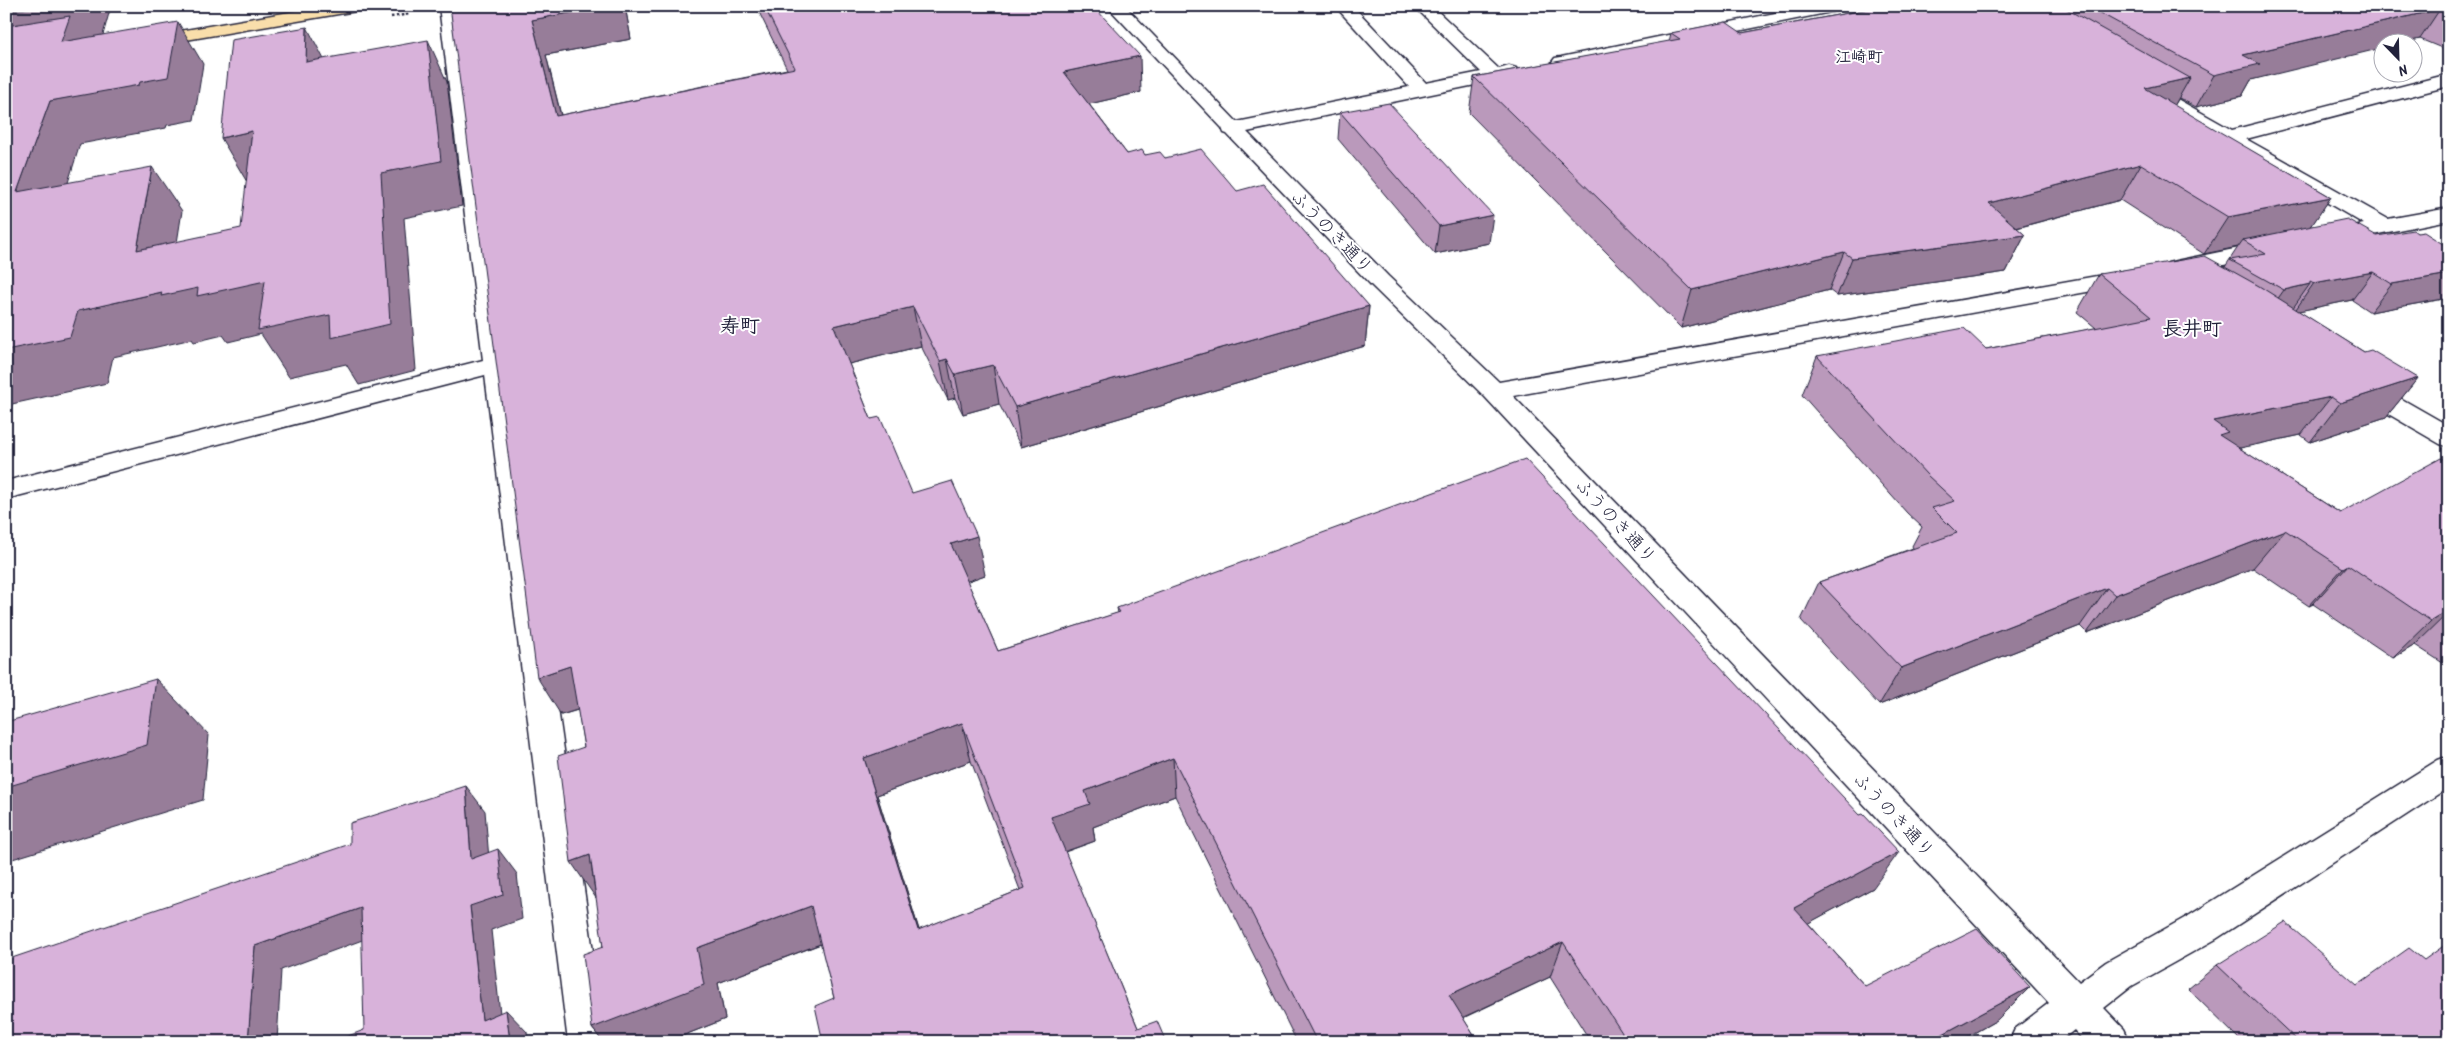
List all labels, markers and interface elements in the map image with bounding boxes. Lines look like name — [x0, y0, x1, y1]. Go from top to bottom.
north arrow — [2372, 32, 2422, 82]
district label: 江崎町 — [1835, 45, 1883, 70]
text: N — [2394, 57, 2411, 81]
street label: ふうのき通り — [1283, 184, 1379, 282]
district label: 寿町 — [720, 311, 760, 343]
district label: 長井町 — [2162, 314, 2222, 346]
street label: ふうのき通り — [1567, 473, 1662, 571]
street label: ふうのき通り — [1845, 767, 1940, 865]

